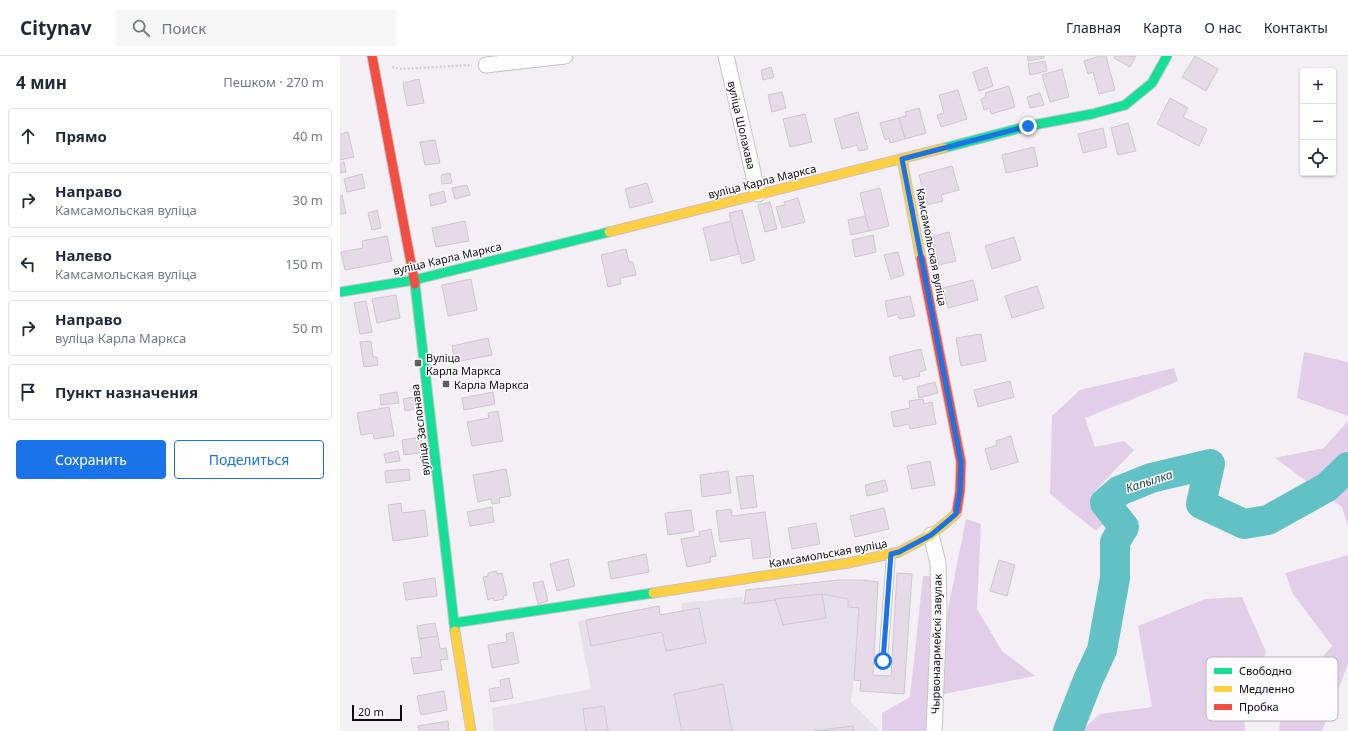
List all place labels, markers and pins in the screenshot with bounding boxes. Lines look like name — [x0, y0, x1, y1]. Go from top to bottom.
place label: Вуліца Карла Маркса — [426, 350, 501, 378]
marker: Вуліца Карла Маркса — [413, 358, 423, 368]
place label: Карла Маркса — [454, 377, 529, 392]
marker: Карла Маркса — [441, 379, 451, 389]

